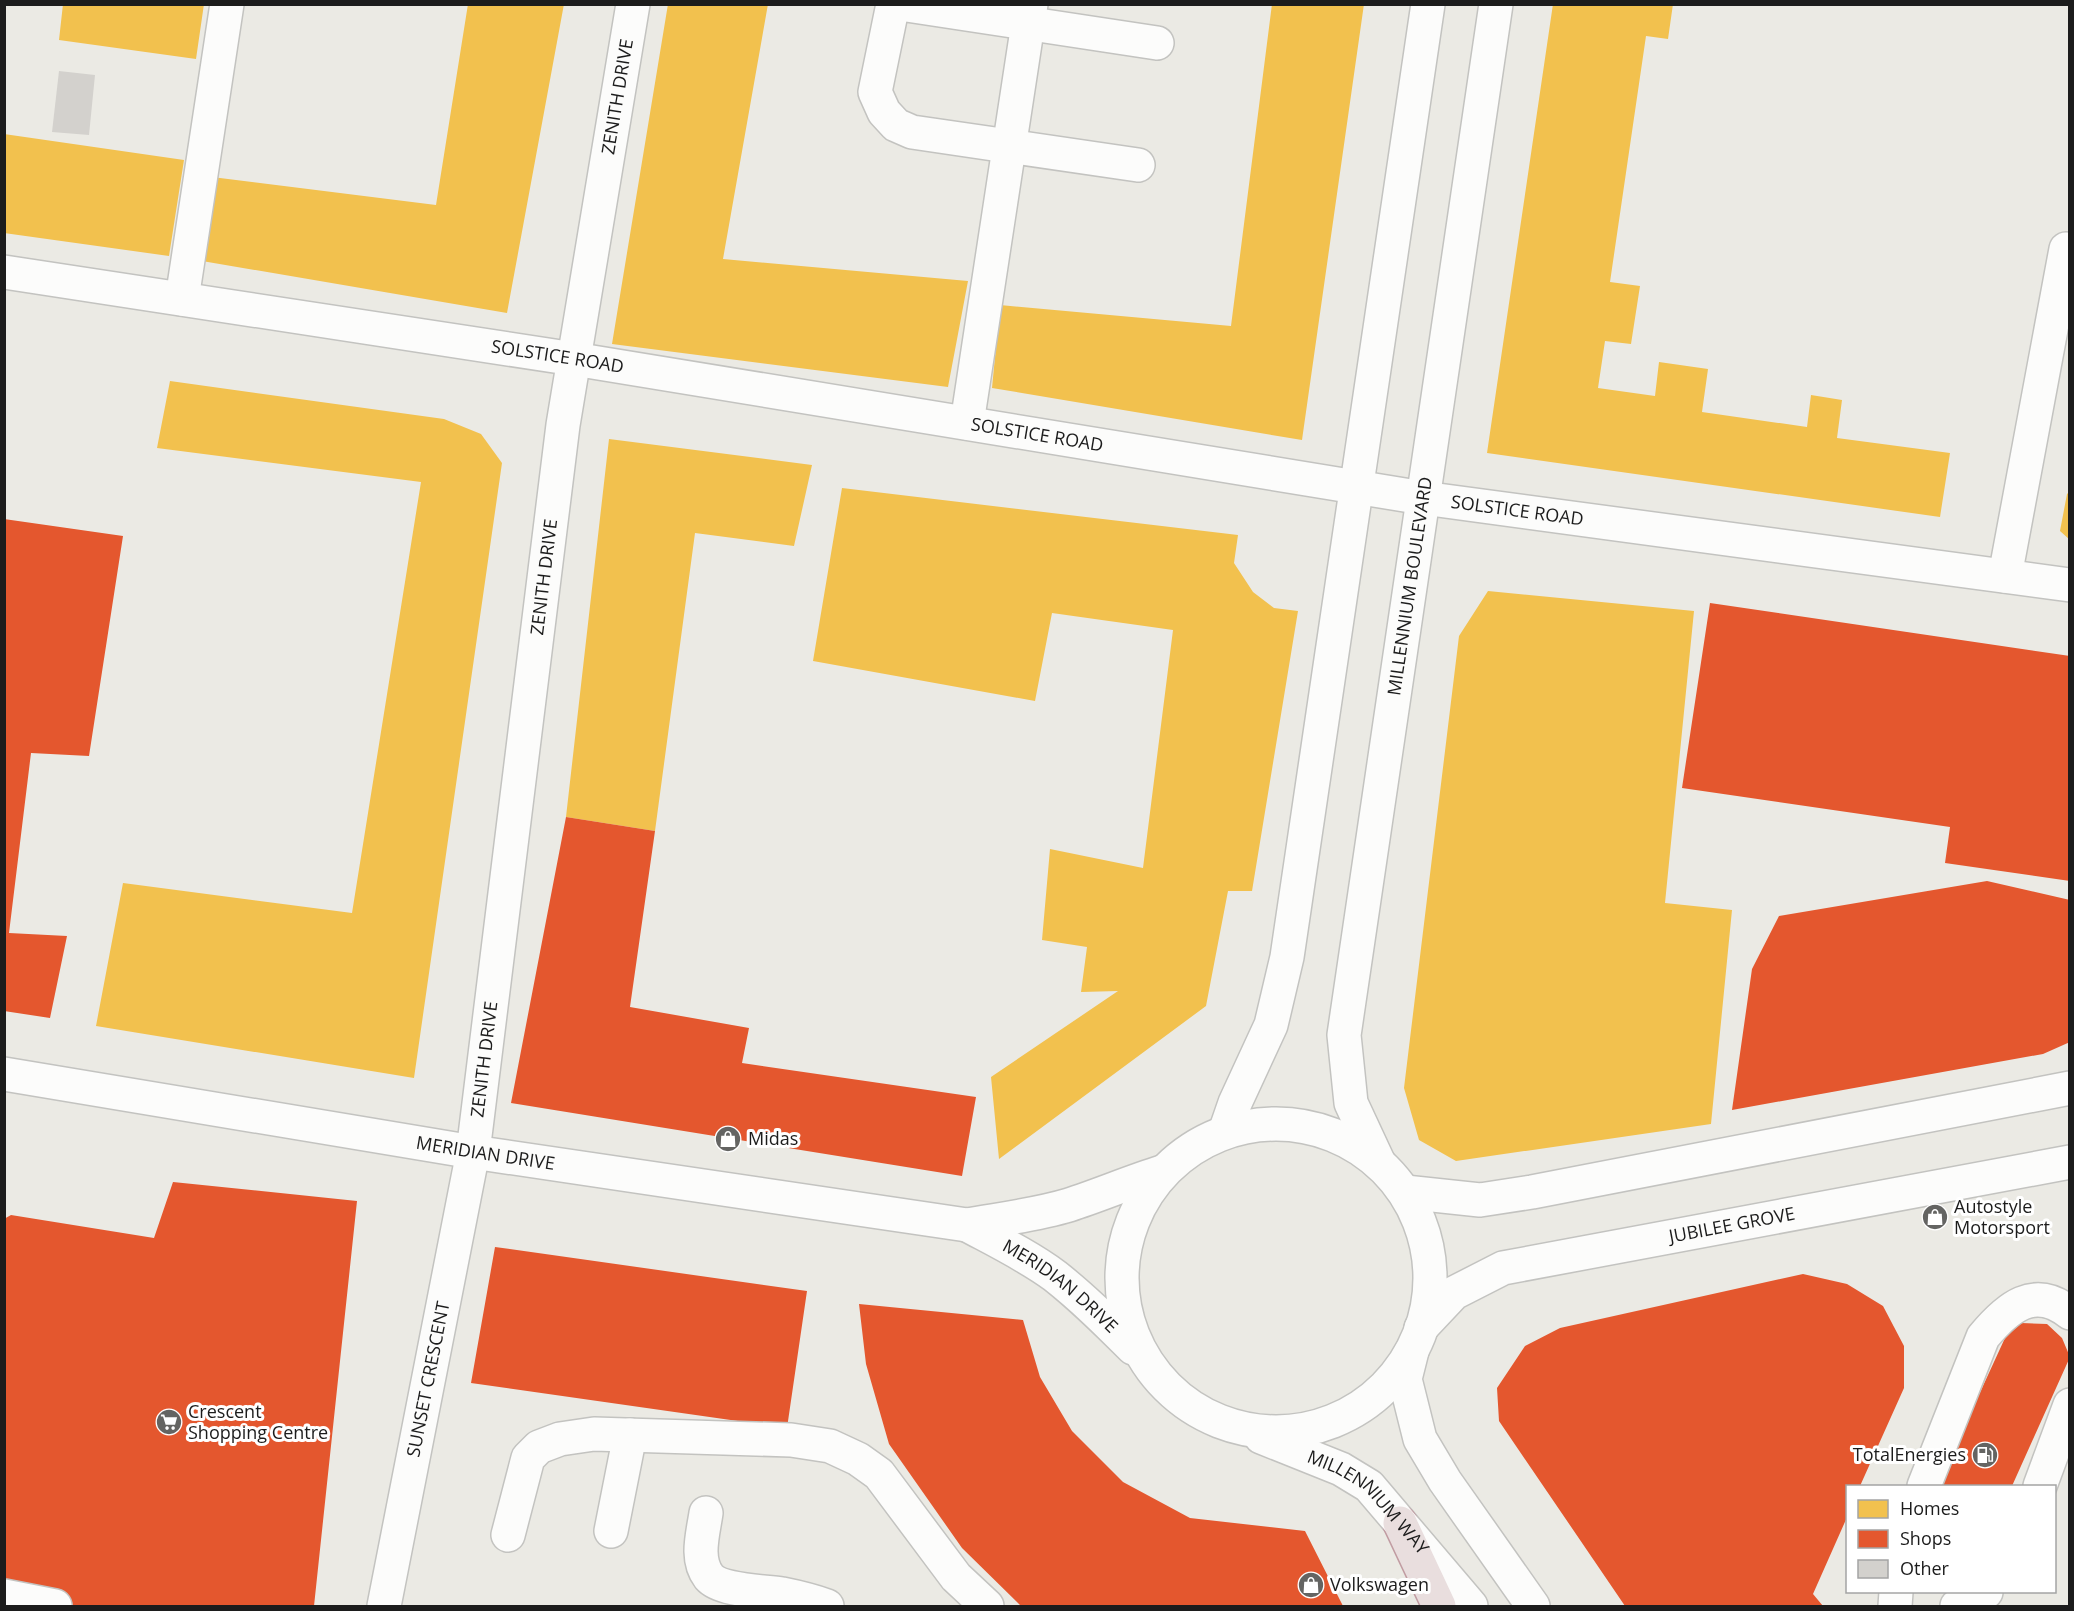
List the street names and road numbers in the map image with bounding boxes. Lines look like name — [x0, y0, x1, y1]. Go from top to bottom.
street label: ZENITH DRIVE — [595, 37, 638, 156]
street label: SOLSTICE ROAD — [490, 334, 626, 378]
street label: SOLSTICE ROAD — [969, 411, 1105, 457]
street label: MILLENNIUM BOULEVARD — [1381, 475, 1437, 697]
street label: SOLSTICE ROAD — [1450, 489, 1585, 530]
street label: ZENITH DRIVE — [524, 517, 562, 636]
street label: ZENITH DRIVE — [464, 1000, 503, 1119]
street label: MERIDIAN DRIVE — [415, 1130, 557, 1175]
street label: JUBILEE GROVE — [1665, 1201, 1797, 1248]
street label: MERIDIAN DRIVE — [999, 1233, 1124, 1338]
street label: SUNSET CRESCENT — [400, 1299, 454, 1459]
street label: MILLENNIUM WAY — [1304, 1444, 1435, 1560]

